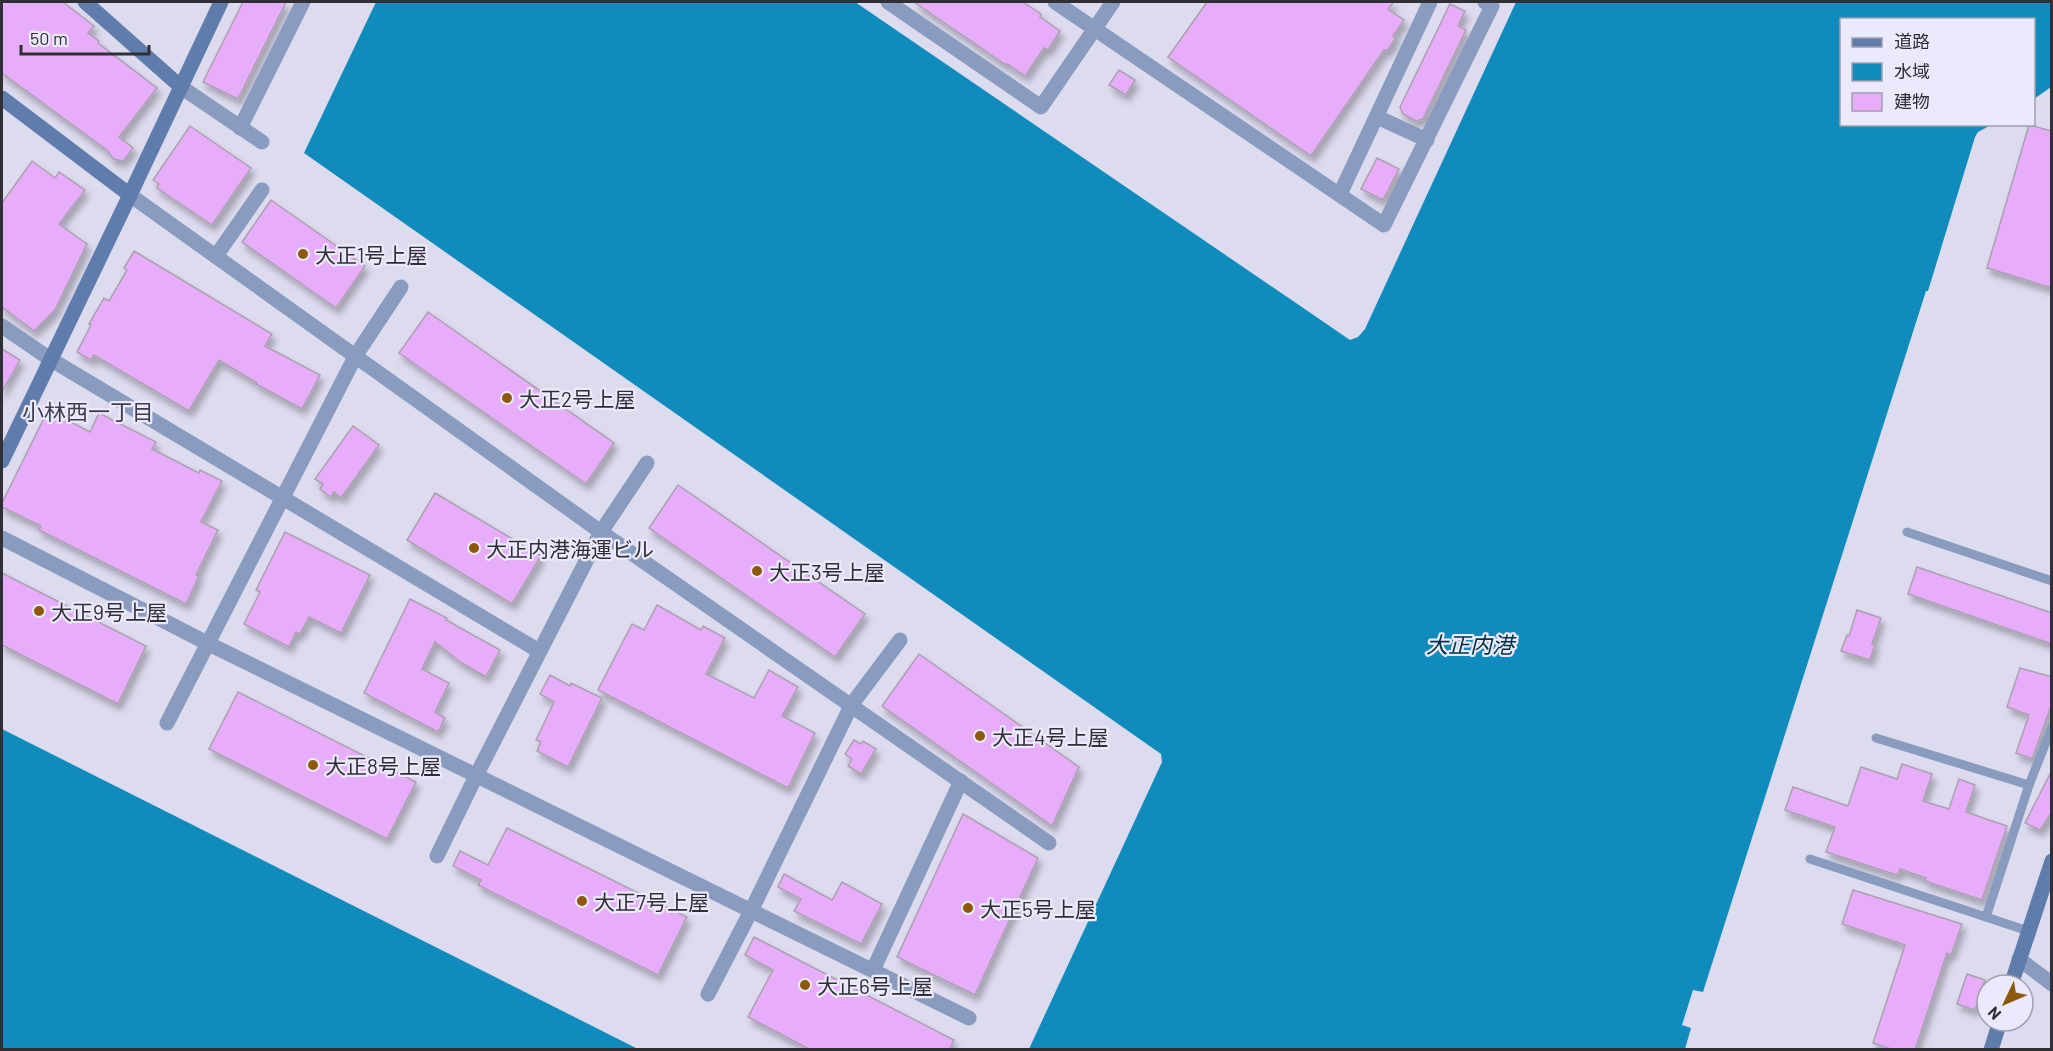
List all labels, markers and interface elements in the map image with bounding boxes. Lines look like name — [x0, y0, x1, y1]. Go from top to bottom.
scale bar — [21, 18, 148, 56]
legend — [1840, 18, 2035, 126]
text: 50 m — [30, 27, 68, 49]
text: 道路 — [1894, 30, 1930, 52]
text: 水域 — [1894, 60, 1930, 82]
text: 建物 — [1894, 90, 1930, 112]
place label: 大正1号上屋 — [315, 242, 427, 267]
marker: 大正1号上屋 — [296, 247, 310, 261]
place label: 大正2号上屋 — [519, 386, 635, 411]
marker: 大正2号上屋 — [500, 391, 514, 405]
district label: 小林西一丁目 — [22, 398, 154, 424]
place label: 大正内港海運ビル — [486, 536, 654, 561]
marker: 大正内港海運ビル — [467, 541, 481, 555]
place label: 大正3号上屋 — [769, 559, 885, 584]
marker: 大正3号上屋 — [750, 564, 764, 578]
place label: 大正9号上屋 — [51, 599, 167, 624]
marker: 大正9号上屋 — [32, 604, 46, 618]
water label: 大正内港 — [1426, 631, 1517, 657]
place label: 大正4号上屋 — [992, 724, 1109, 749]
marker: 大正4号上屋 — [973, 729, 987, 743]
place label: 大正8号上屋 — [325, 753, 441, 778]
marker: 大正8号上屋 — [306, 758, 320, 772]
place label: 大正7号上屋 — [594, 889, 709, 914]
marker: 大正7号上屋 — [575, 894, 589, 908]
place label: 大正5号上屋 — [980, 896, 1096, 921]
marker: 大正5号上屋 — [961, 901, 975, 915]
place label: 大正6号上屋 — [817, 973, 933, 998]
north arrow — [1975, 973, 2035, 1033]
marker: 大正6号上屋 — [798, 978, 812, 992]
text: N — [1983, 1003, 2004, 1024]

